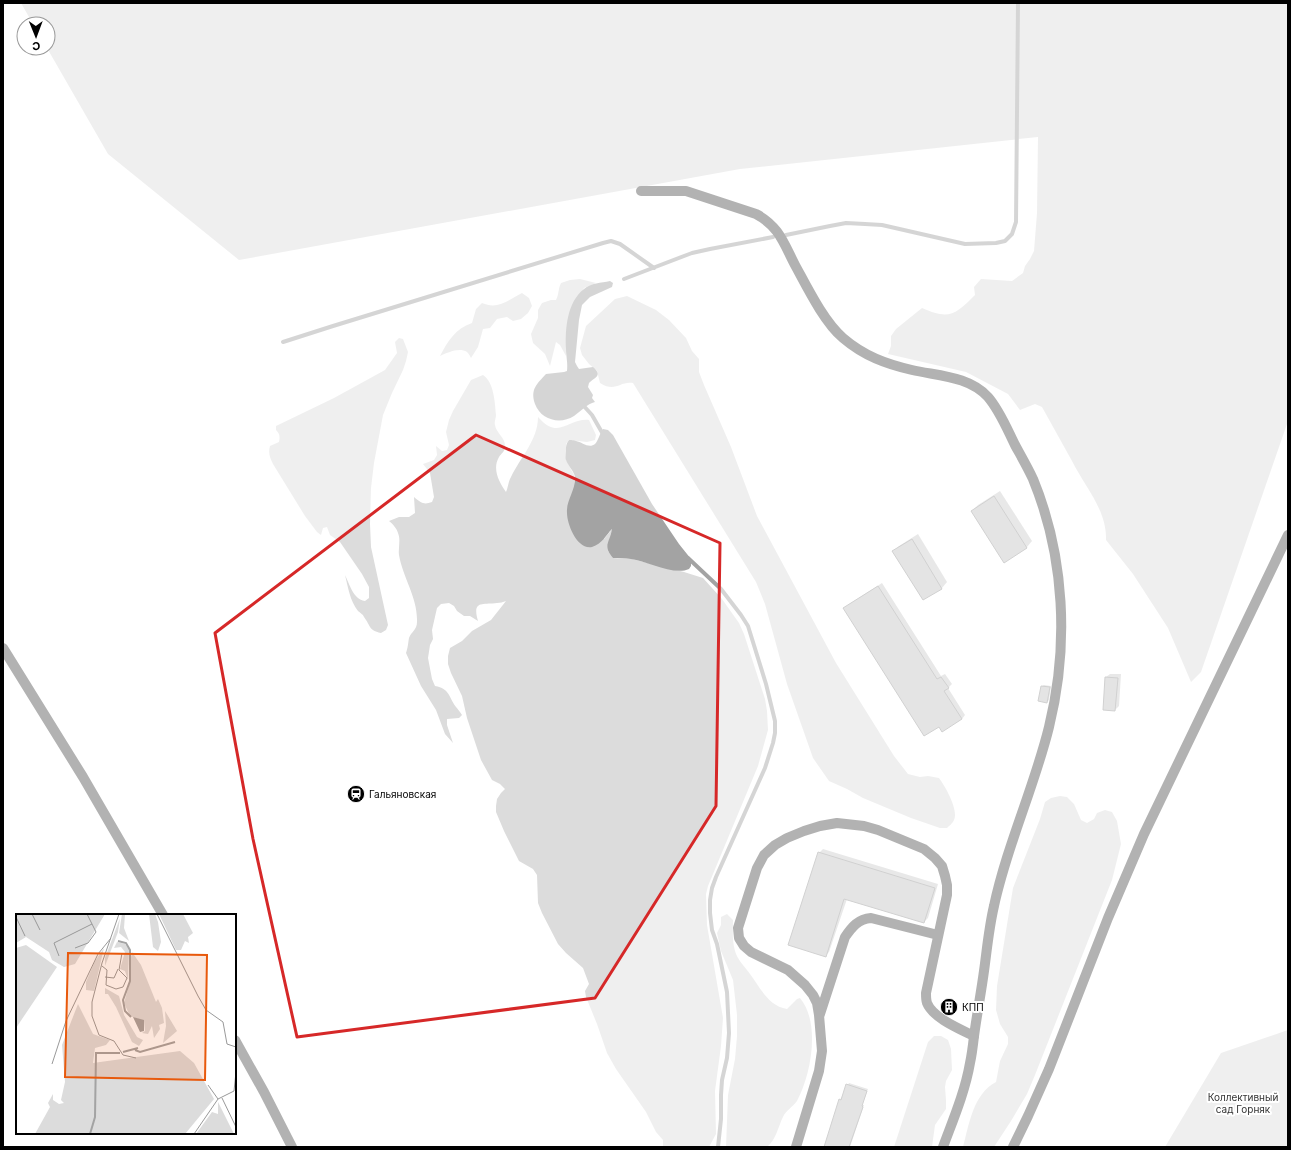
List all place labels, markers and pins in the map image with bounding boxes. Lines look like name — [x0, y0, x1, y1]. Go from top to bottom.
station icon: Гальяновская — [346, 784, 366, 804]
place label: Гальяновская — [369, 788, 436, 800]
building icon: КПП — [939, 997, 959, 1017]
place label: КПП — [962, 1001, 984, 1013]

